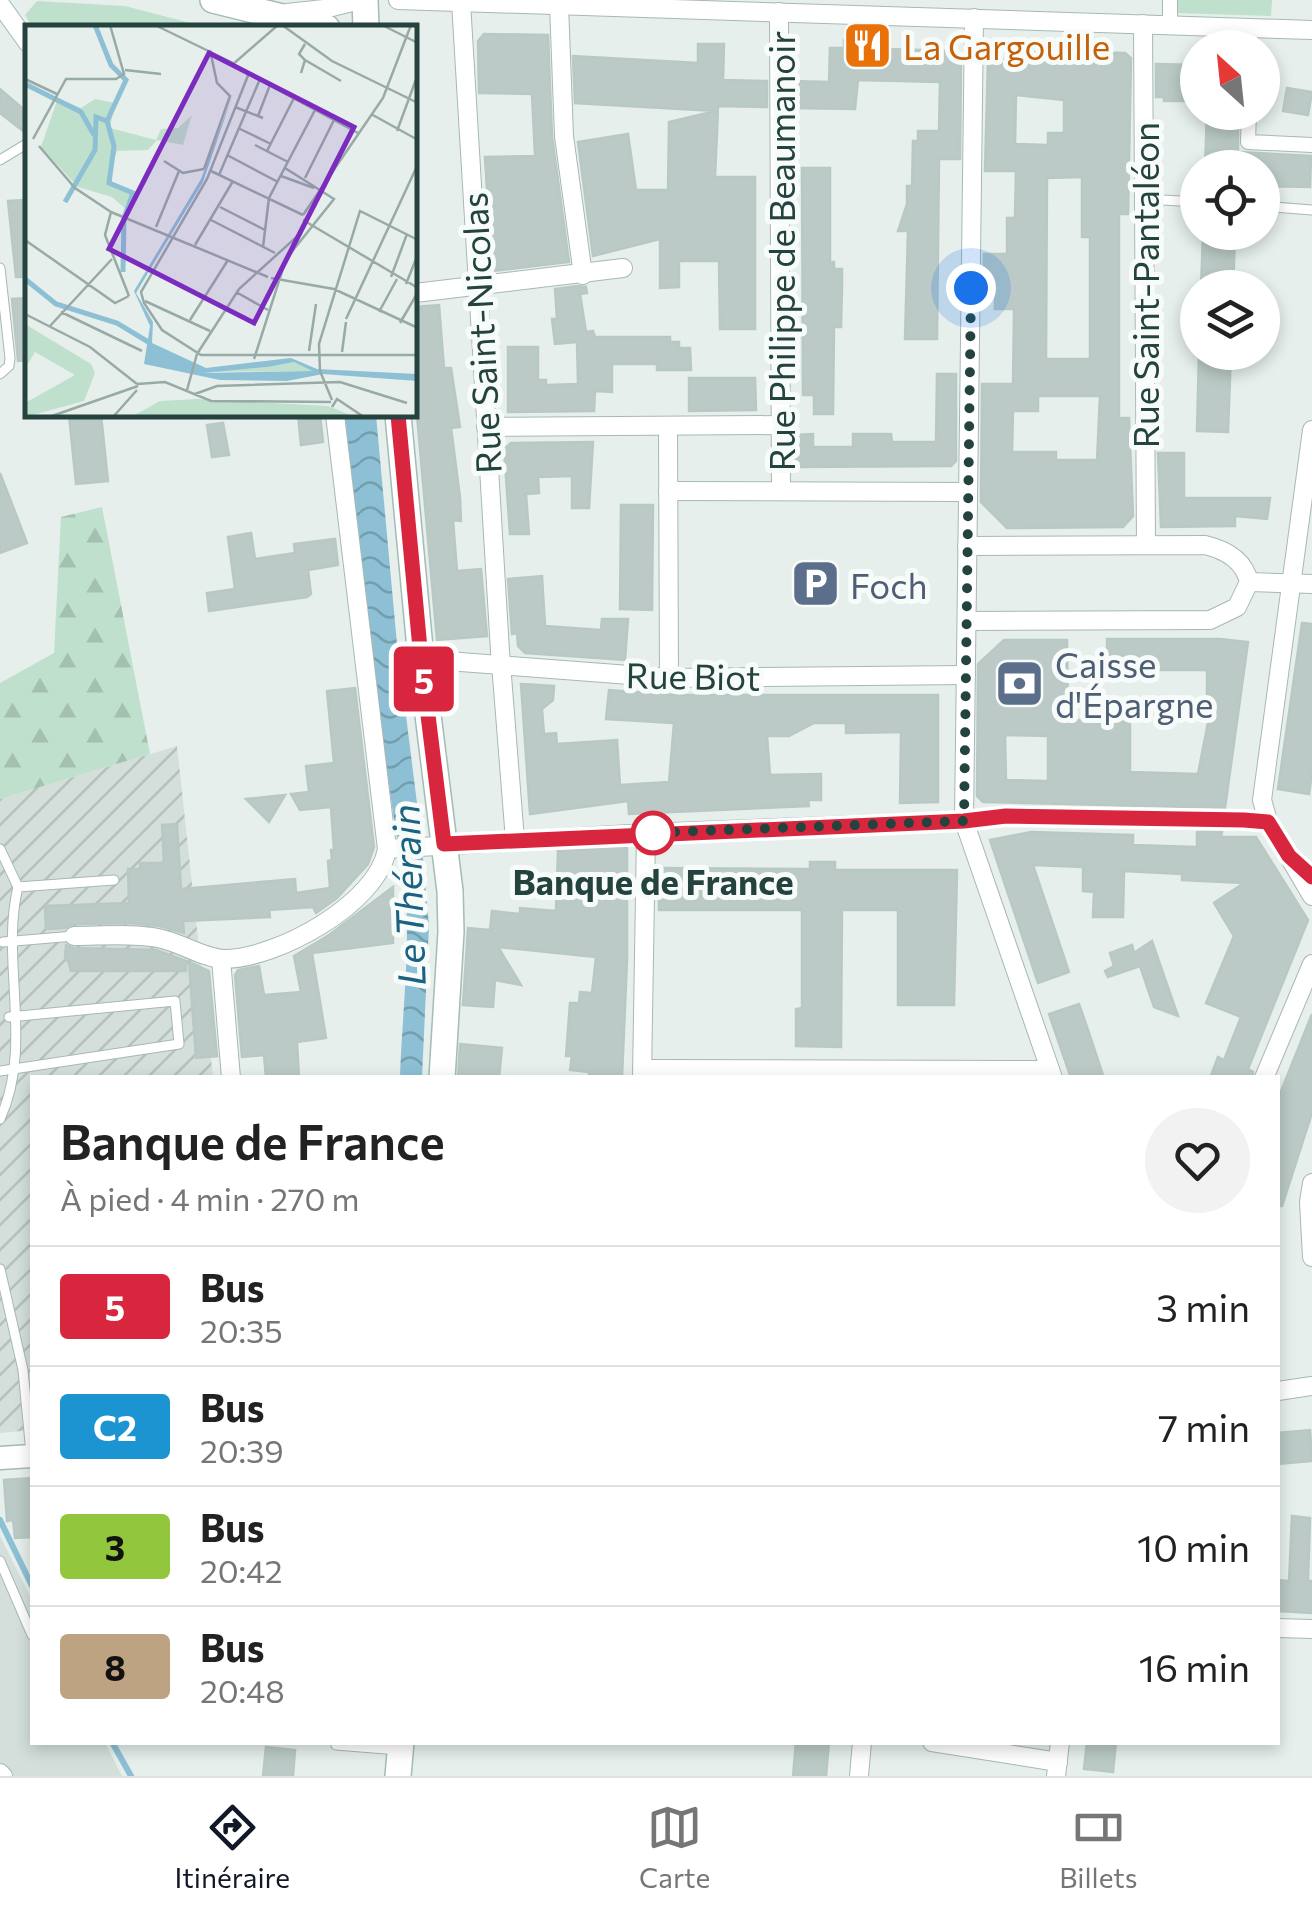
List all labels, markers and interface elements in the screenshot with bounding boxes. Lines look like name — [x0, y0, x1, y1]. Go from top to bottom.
restaurant icon: La Gargouille — [842, 19, 894, 71]
place label: La Gargouille — [903, 24, 1110, 67]
inset map — [25, 25, 418, 418]
north arrow — [1180, 30, 1280, 130]
map controls — [1180, 30, 1280, 370]
street label: Rue Philippe de Beaumanoir — [759, 31, 802, 471]
street label: Rue Saint-Pantaléon — [1123, 122, 1166, 448]
button: locate — [1180, 150, 1280, 250]
street label: Rue Saint-Nicolas — [451, 191, 509, 475]
your location — [946, 263, 996, 313]
button: layers — [1180, 270, 1280, 370]
parking icon: Foch — [789, 558, 841, 610]
place label: Foch — [850, 563, 928, 606]
place label: Caisse d'Épargne — [1055, 642, 1214, 725]
line badge: 5 — [392, 646, 456, 712]
street label: Rue Biot — [625, 652, 761, 698]
bank icon: Caisse d'Épargne — [994, 657, 1046, 709]
text: 5 — [414, 658, 434, 701]
water label: Le Thérain — [380, 803, 434, 987]
marker: Banque de France — [632, 812, 674, 854]
place label: Banque de France — [512, 859, 794, 902]
button: heart — [1145, 1108, 1250, 1213]
text: Banque de France — [60, 1111, 445, 1170]
text: À pied · 4 min · 270 m — [60, 1178, 360, 1218]
text: Bus — [200, 1263, 265, 1310]
text: 3 min — [1156, 1283, 1250, 1330]
text: 5 — [105, 1285, 125, 1328]
text: 20:35 — [200, 1310, 283, 1350]
text: Bus — [200, 1383, 265, 1430]
text: 7 min — [1158, 1403, 1250, 1450]
text: C2 — [93, 1405, 137, 1448]
text: 20:39 — [200, 1430, 284, 1470]
text: Bus — [200, 1503, 265, 1550]
text: 10 min — [1137, 1523, 1250, 1570]
text: 3 — [105, 1525, 125, 1568]
text: 20:42 — [200, 1550, 283, 1590]
text: Bus — [200, 1623, 265, 1670]
text: 16 min — [1139, 1643, 1250, 1690]
text: 8 — [104, 1645, 126, 1688]
text: 20:48 — [200, 1670, 285, 1710]
tab: Itinéraire — [175, 1800, 290, 1894]
tab: Carte — [639, 1800, 710, 1894]
tab: Billets — [1059, 1800, 1137, 1894]

